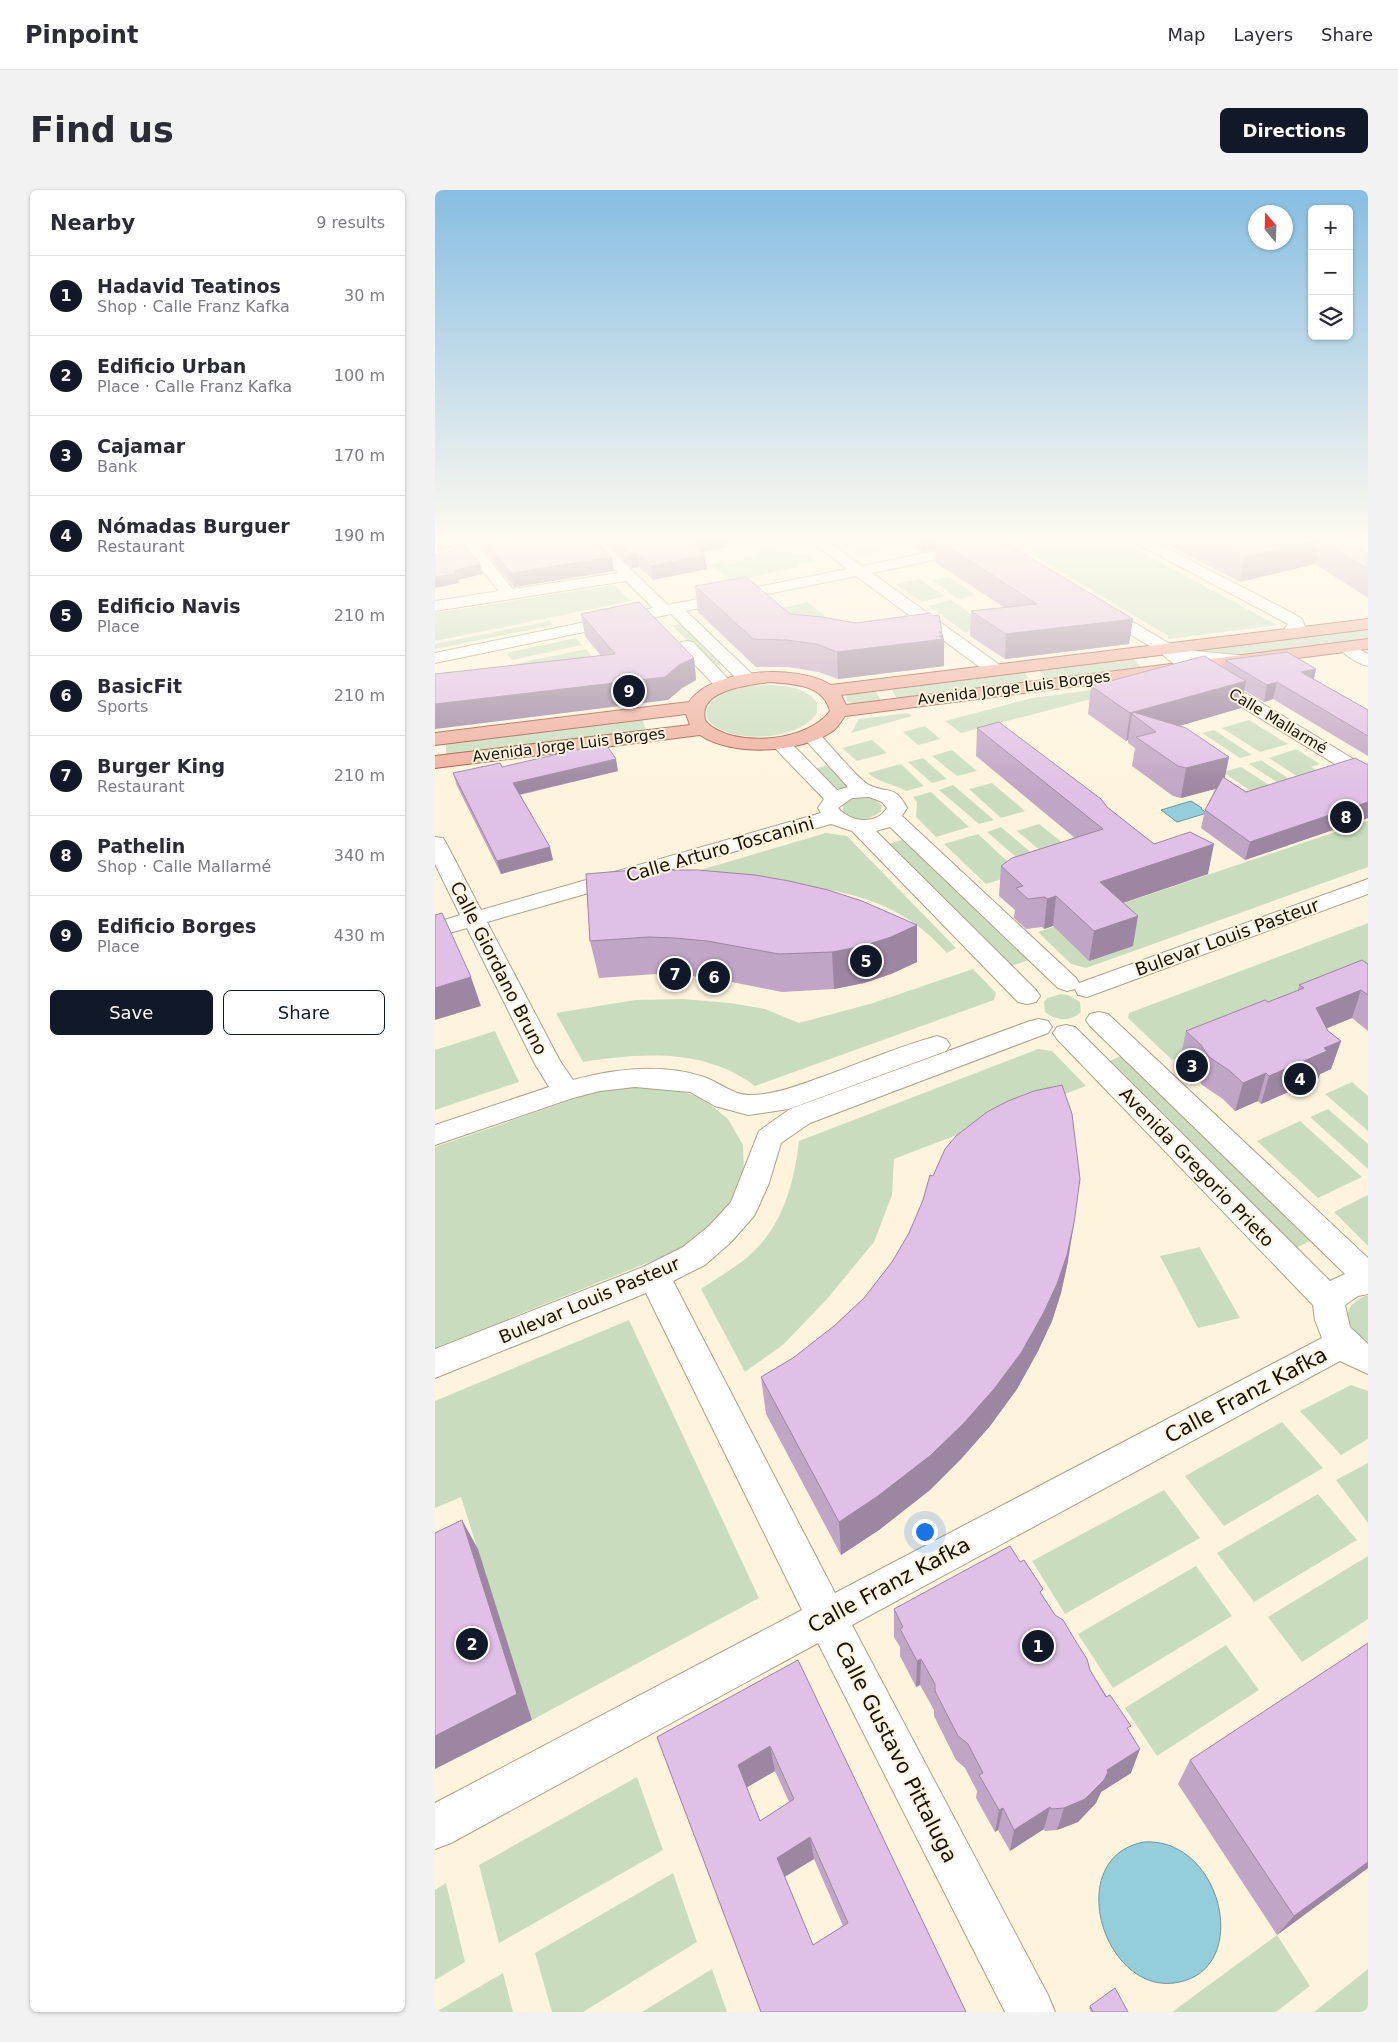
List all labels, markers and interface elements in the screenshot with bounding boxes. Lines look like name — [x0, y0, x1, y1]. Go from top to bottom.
text: Pinpoint — [25, 21, 138, 49]
text: Map — [1167, 24, 1205, 45]
text: Layers — [1233, 24, 1293, 45]
text: Share — [1321, 24, 1373, 45]
button: Directions — [1220, 108, 1368, 153]
text: Find us — [30, 110, 174, 150]
north arrow — [1248, 205, 1293, 250]
map controls — [1308, 205, 1353, 340]
button: + — [1308, 205, 1353, 250]
text: Nearby — [50, 211, 135, 235]
text: 9 results — [316, 213, 385, 232]
button: − — [1308, 250, 1353, 295]
text: Hadavid Teatinos — [97, 275, 281, 297]
text: 1 — [60, 286, 72, 305]
text: 30 m — [344, 286, 385, 305]
button: layers — [1308, 295, 1353, 340]
text: Shop · Calle Franz Kafka — [97, 297, 290, 316]
text: Edificio Urban — [97, 355, 246, 377]
text: 2 — [60, 366, 72, 385]
text: 100 m — [334, 366, 385, 385]
text: Place · Calle Franz Kafka — [97, 377, 292, 396]
text: Cajamar — [97, 435, 185, 457]
text: 3 — [60, 446, 72, 465]
text: 170 m — [334, 446, 385, 465]
text: Bank — [97, 457, 137, 476]
text: Nómadas Burguer — [97, 515, 290, 537]
text: 4 — [60, 526, 72, 545]
text: 190 m — [334, 526, 385, 545]
text: Restaurant — [97, 537, 185, 556]
text: Edificio Navis — [97, 595, 241, 617]
text: 5 — [60, 606, 72, 625]
text: 210 m — [334, 606, 385, 625]
text: Place — [97, 617, 140, 636]
street label: Avenida Jorge Luis Borges — [917, 667, 1112, 709]
pin: 9 — [613, 672, 645, 710]
text: BasicFit — [97, 675, 182, 697]
street label: Calle Mallarmé — [1226, 685, 1330, 757]
text: 6 — [60, 686, 72, 705]
text: 210 m — [334, 686, 385, 705]
text: Sports — [97, 697, 148, 716]
street label: Avenida Jorge Luis Borges — [472, 724, 667, 766]
text: Burger King — [97, 755, 225, 777]
text: 7 — [60, 766, 72, 785]
text: 210 m — [334, 766, 385, 785]
text: Restaurant — [97, 777, 185, 796]
pin: 8 — [1330, 798, 1362, 836]
street label: Calle Arturo Toscanini — [624, 812, 816, 886]
text: Pathelin — [97, 835, 185, 857]
text: 8 — [60, 846, 72, 865]
text: 340 m — [334, 846, 385, 865]
text: Shop · Calle Mallarmé — [97, 857, 271, 876]
street label: Calle Giordano Bruno — [446, 878, 552, 1058]
street label: Bulevar Louis Pasteur — [1132, 894, 1322, 980]
text: Edificio Borges — [97, 915, 256, 937]
text: 9 — [60, 926, 72, 945]
text: 430 m — [334, 926, 385, 945]
text: Place — [97, 937, 140, 956]
pin: 5 — [850, 942, 882, 980]
pin: 7 — [659, 955, 691, 993]
pin: 6 — [698, 958, 730, 996]
button: Save — [50, 990, 213, 1035]
button: Share — [223, 990, 385, 1035]
pin: 3 — [1176, 1047, 1208, 1085]
pin: 4 — [1284, 1060, 1316, 1098]
street label: Avenida Gregorio Prieto — [1115, 1083, 1279, 1251]
street label: Bulevar Louis Pasteur — [495, 1252, 683, 1348]
street label: Calle Franz Kafka — [1161, 1342, 1331, 1448]
your location — [912, 1519, 938, 1545]
street label: Calle Franz Kafka — [804, 1532, 974, 1638]
pin: 2 — [456, 1625, 488, 1663]
pin: 1 — [1022, 1627, 1054, 1665]
street label: Calle Gustavo Pittaluga — [830, 1637, 962, 1867]

